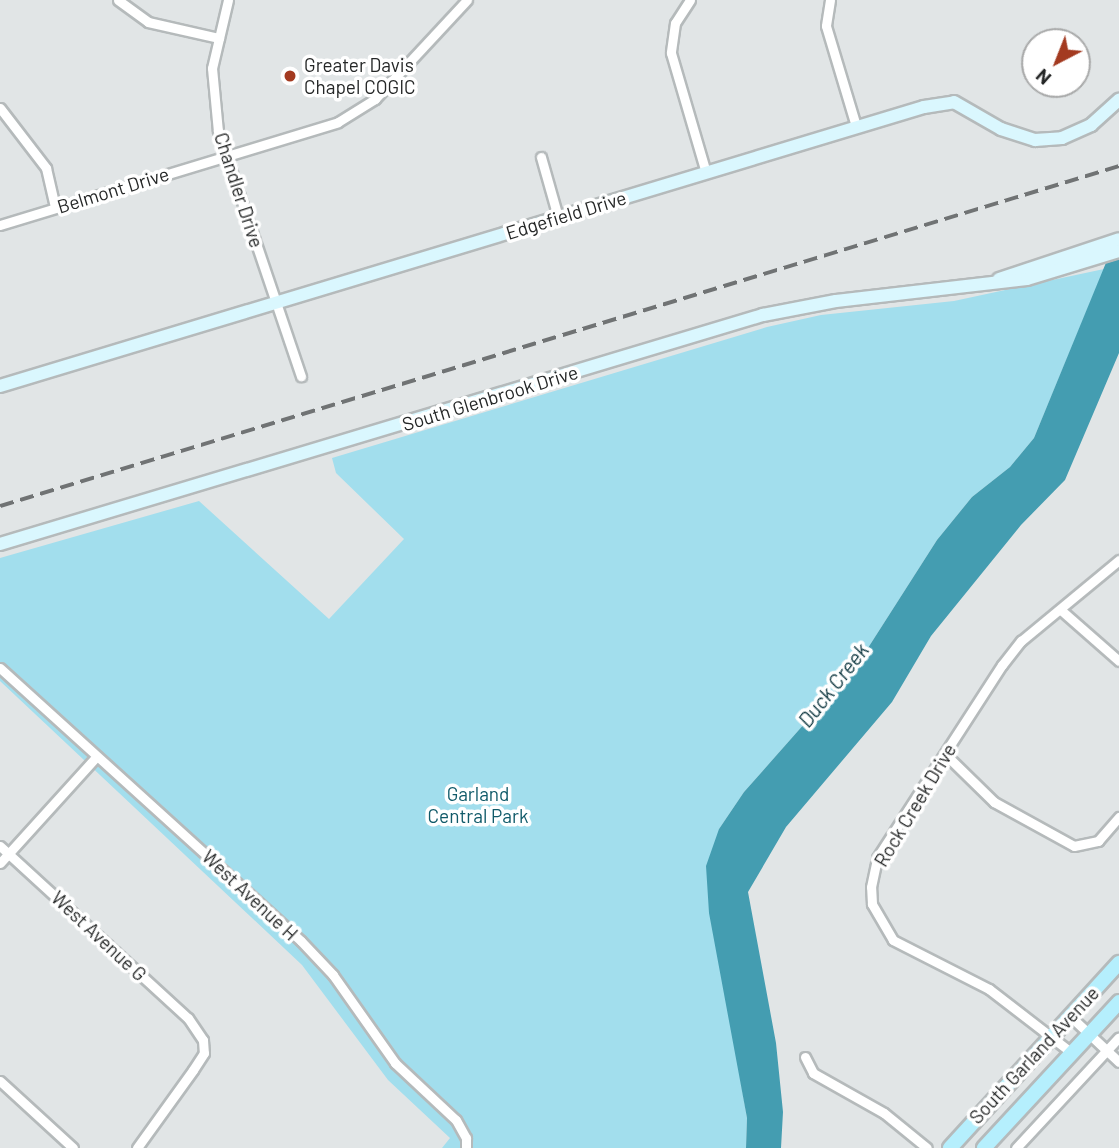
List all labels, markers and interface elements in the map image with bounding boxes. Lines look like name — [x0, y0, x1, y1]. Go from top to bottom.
north arrow — [1021, 28, 1091, 98]
place label: Greater Davis Chapel COGIC — [304, 54, 416, 98]
text: N — [1031, 65, 1055, 90]
marker: Greater Davis Chapel COGIC — [282, 68, 298, 84]
street label: Chandler Drive — [210, 130, 268, 250]
street label: Belmont Drive — [54, 162, 172, 218]
street label: Edgefield Drive — [503, 186, 629, 244]
street label: South Glenbrook Drive — [399, 360, 581, 436]
water label: Duck Creek — [792, 638, 874, 732]
street label: Rock Creek Drive — [869, 739, 961, 871]
park label: Garland Central Park — [428, 783, 528, 827]
street label: West Avenue H — [198, 845, 302, 945]
street label: West Avenue G — [47, 886, 151, 986]
street label: South Garland Avenue — [964, 982, 1104, 1128]

